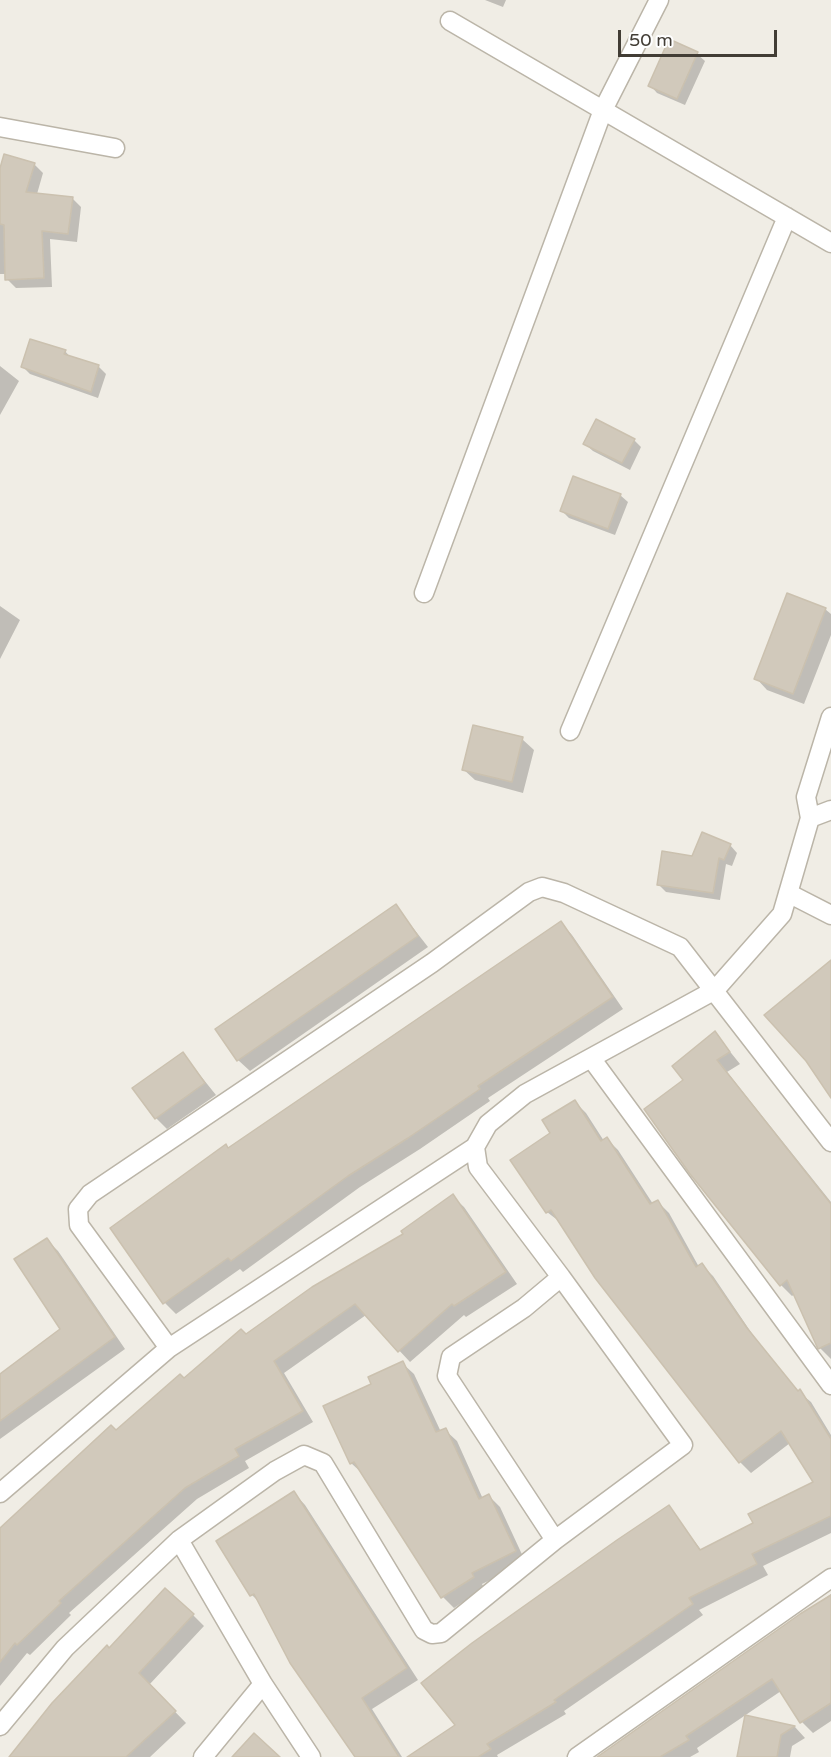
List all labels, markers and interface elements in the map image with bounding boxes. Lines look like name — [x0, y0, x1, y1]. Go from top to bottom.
scale bar — [621, 18, 780, 56]
text: 50 m — [629, 29, 673, 51]

